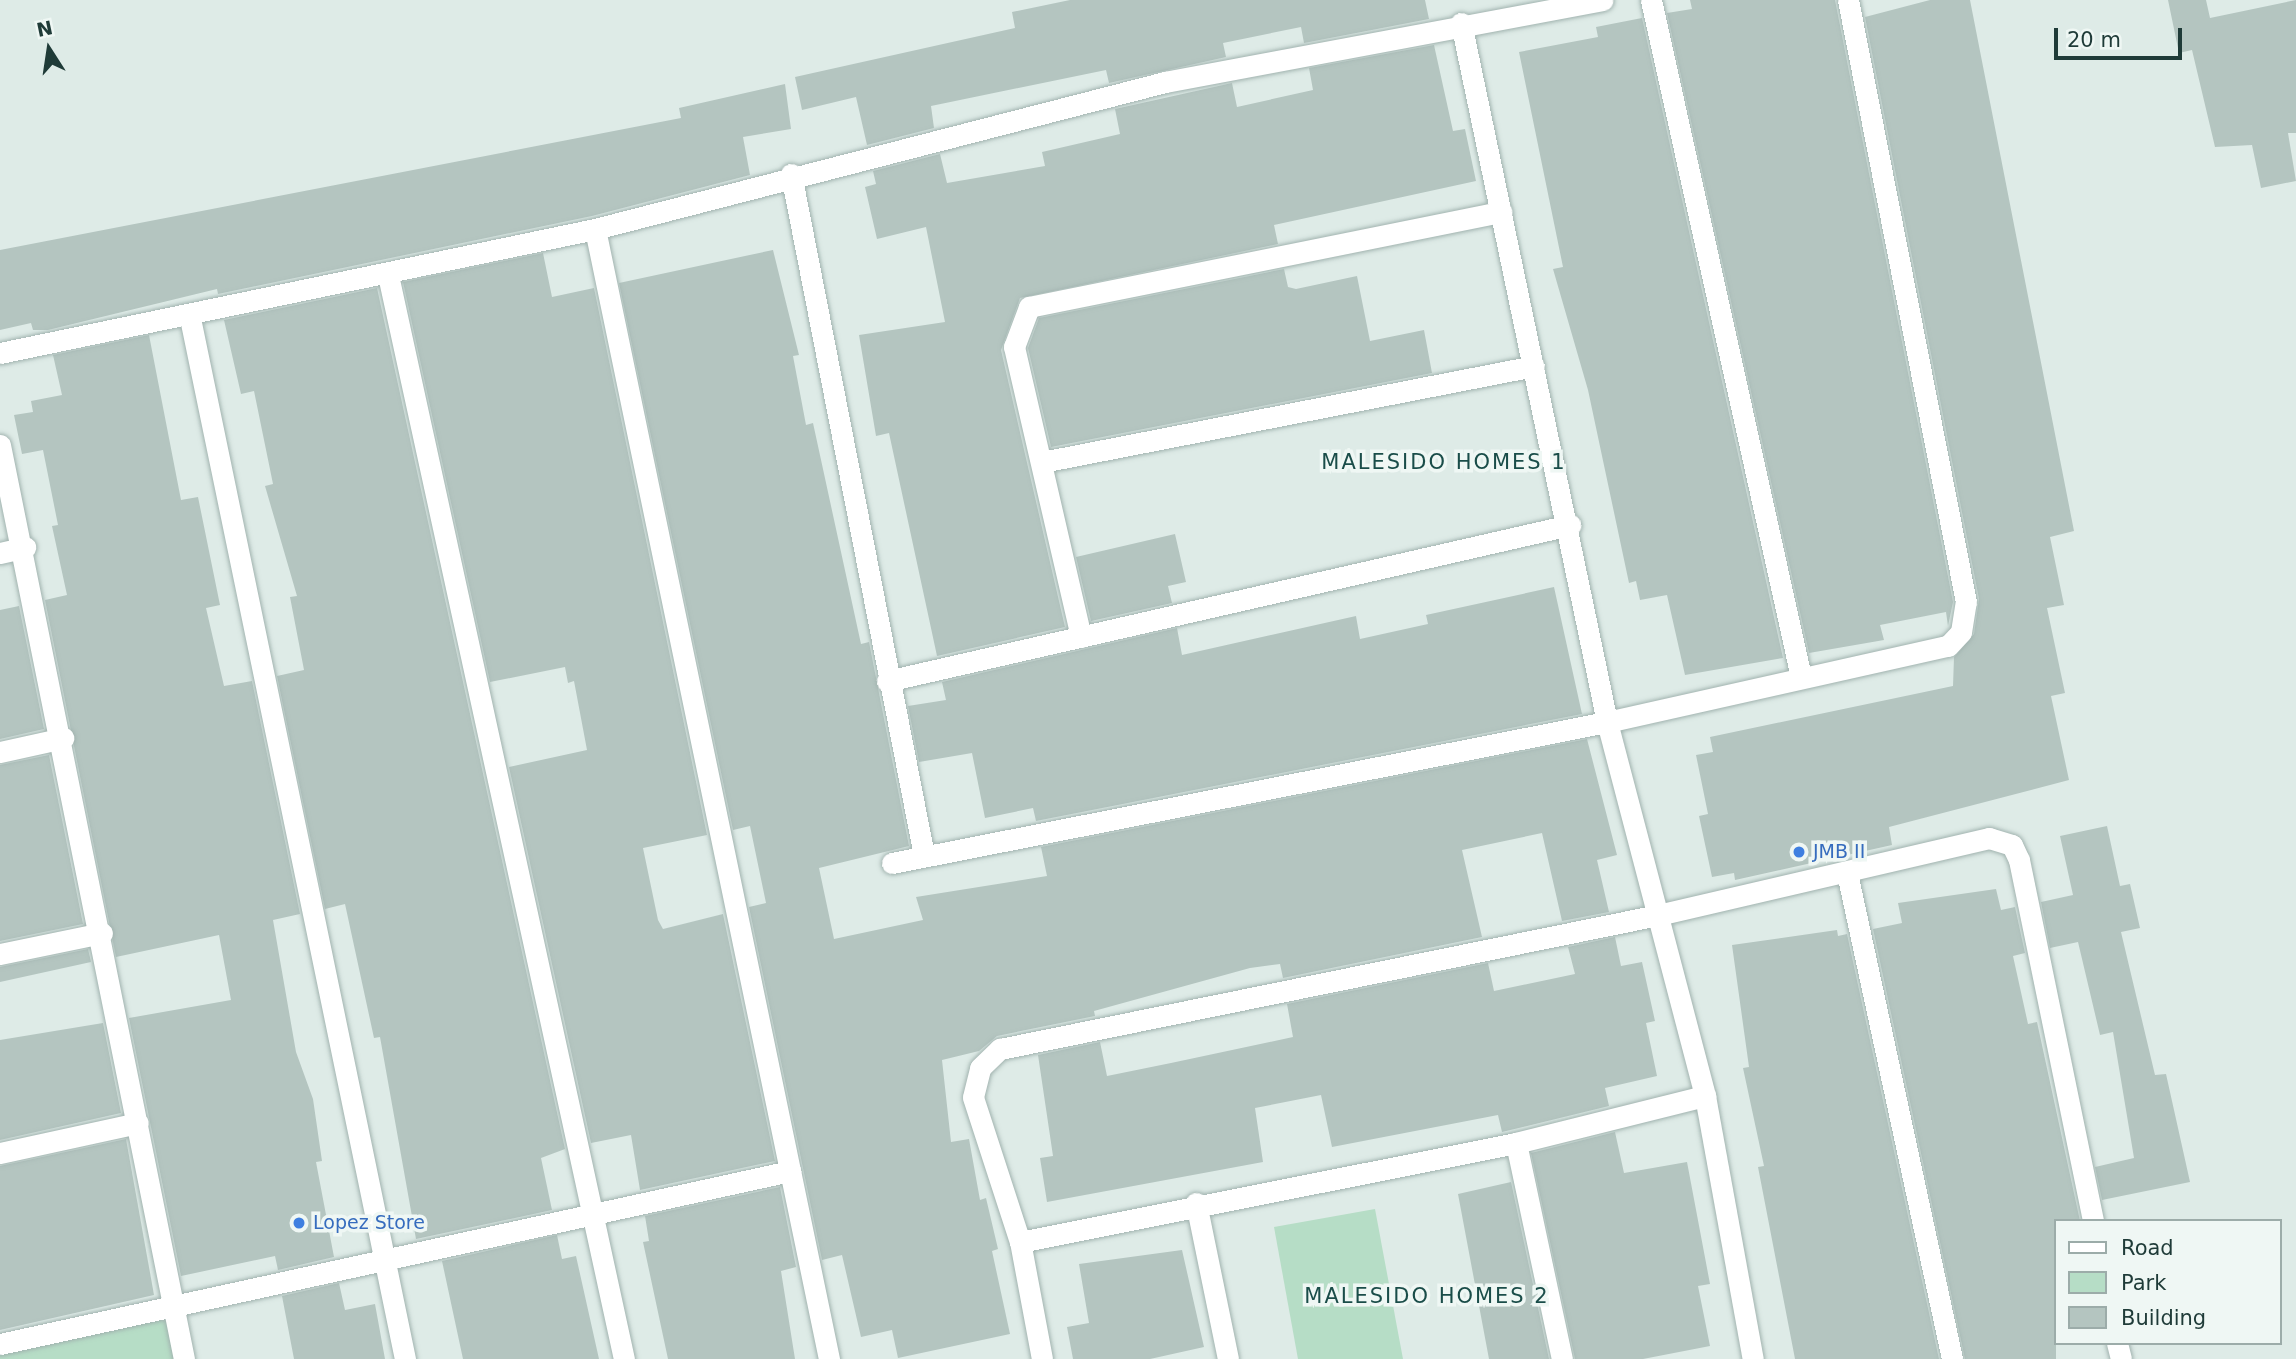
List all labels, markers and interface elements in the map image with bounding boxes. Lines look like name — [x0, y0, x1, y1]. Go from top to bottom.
north arrow — [14, 14, 84, 84]
scale bar — [2058, 14, 2186, 58]
text: N — [35, 16, 55, 41]
text: 20 m — [2067, 28, 2121, 52]
district label: MALESIDO HOMES 1 — [1323, 449, 1565, 475]
place label: JMB II — [1813, 841, 1865, 863]
marker: JMB II — [1791, 844, 1807, 860]
place label: Lopez Store — [313, 1212, 425, 1234]
marker: Lopez Store — [291, 1215, 307, 1231]
legend — [2054, 1219, 2282, 1345]
text: Road — [2121, 1236, 2174, 1260]
text: Park — [2121, 1271, 2166, 1295]
district label: MALESIDO HOMES 2 — [1306, 1283, 1548, 1309]
text: Building — [2121, 1306, 2206, 1330]

